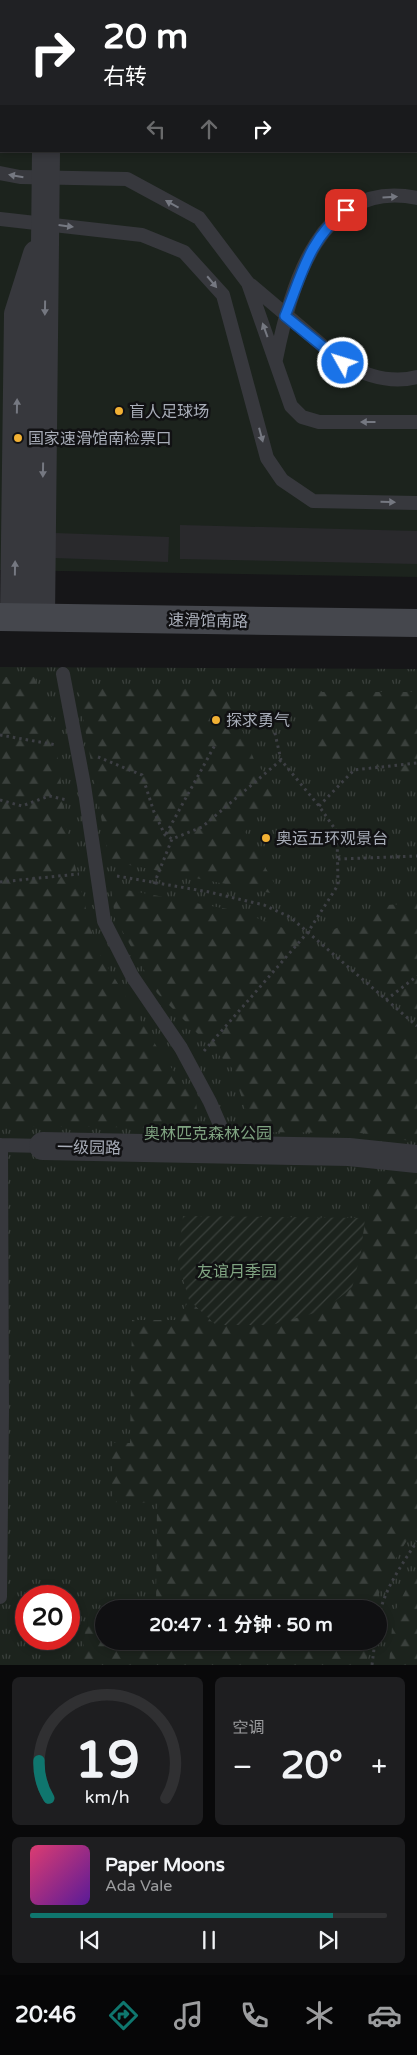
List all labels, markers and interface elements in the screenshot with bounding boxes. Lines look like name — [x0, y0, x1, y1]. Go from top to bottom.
text: 20 m — [103, 16, 188, 58]
icon: right — [20, 20, 85, 85]
text: 右转 — [103, 64, 147, 90]
icon: left — [142, 115, 170, 143]
icon: ahead — [195, 115, 223, 143]
icon: right — [248, 115, 276, 143]
one-way arrow — [7, 172, 23, 180]
pin — [325, 189, 367, 231]
one-way arrow — [382, 192, 398, 200]
icon: arrive — [332, 196, 360, 224]
one-way arrow — [165, 199, 178, 208]
one-way arrow — [58, 222, 74, 230]
one-way arrow — [206, 275, 217, 288]
one-way arrow — [41, 300, 49, 316]
one-way arrow — [261, 322, 269, 337]
position arrow — [316, 336, 368, 388]
one-way arrow — [13, 398, 21, 414]
place label: 盲人足球场 — [129, 402, 209, 422]
marker: 盲人足球场 — [113, 405, 125, 417]
one-way arrow — [360, 418, 376, 426]
one-way arrow — [257, 428, 265, 443]
place label: 国家速滑馆南检票口 — [28, 429, 172, 449]
marker: 国家速滑馆南检票口 — [12, 432, 24, 444]
one-way arrow — [39, 462, 47, 478]
one-way arrow — [380, 498, 396, 506]
one-way arrow — [11, 560, 19, 576]
street label: 速滑馆南路 — [168, 610, 248, 632]
place label: 探求勇气 — [226, 711, 290, 731]
marker: 探求勇气 — [210, 714, 222, 726]
place label: 奥运五环观景台 — [276, 829, 388, 849]
marker: 奥运五环观景台 — [260, 832, 272, 844]
park label: 奥林匹克森林公园 — [144, 1124, 272, 1144]
street label: 一级园路 — [57, 1137, 121, 1159]
park label: 友谊月季园 — [197, 1262, 277, 1282]
speed limit sign: 20 — [15, 1585, 80, 1650]
text: 20:47 · 1 分钟 · 50 m — [149, 1614, 333, 1636]
text: 空调 — [233, 1718, 265, 1738]
text: 19 — [75, 1729, 140, 1792]
text: 20° — [281, 1743, 343, 1789]
text: − — [233, 1750, 252, 1784]
text: + — [371, 1750, 387, 1784]
text: km/h — [85, 1787, 130, 1808]
text: Paper Moons — [105, 1854, 225, 1876]
text: Ada Vale — [105, 1876, 172, 1896]
icon: previous — [76, 1926, 104, 1954]
icon: pause — [195, 1926, 223, 1954]
icon: next — [314, 1926, 342, 1954]
icon: directions — [106, 1998, 141, 2033]
icon: music — [171, 1998, 206, 2033]
icon: phone — [237, 1998, 272, 2033]
icon: climate — [302, 1998, 337, 2033]
icon: car — [367, 1998, 402, 2033]
text: 20:46 — [15, 2002, 76, 2028]

